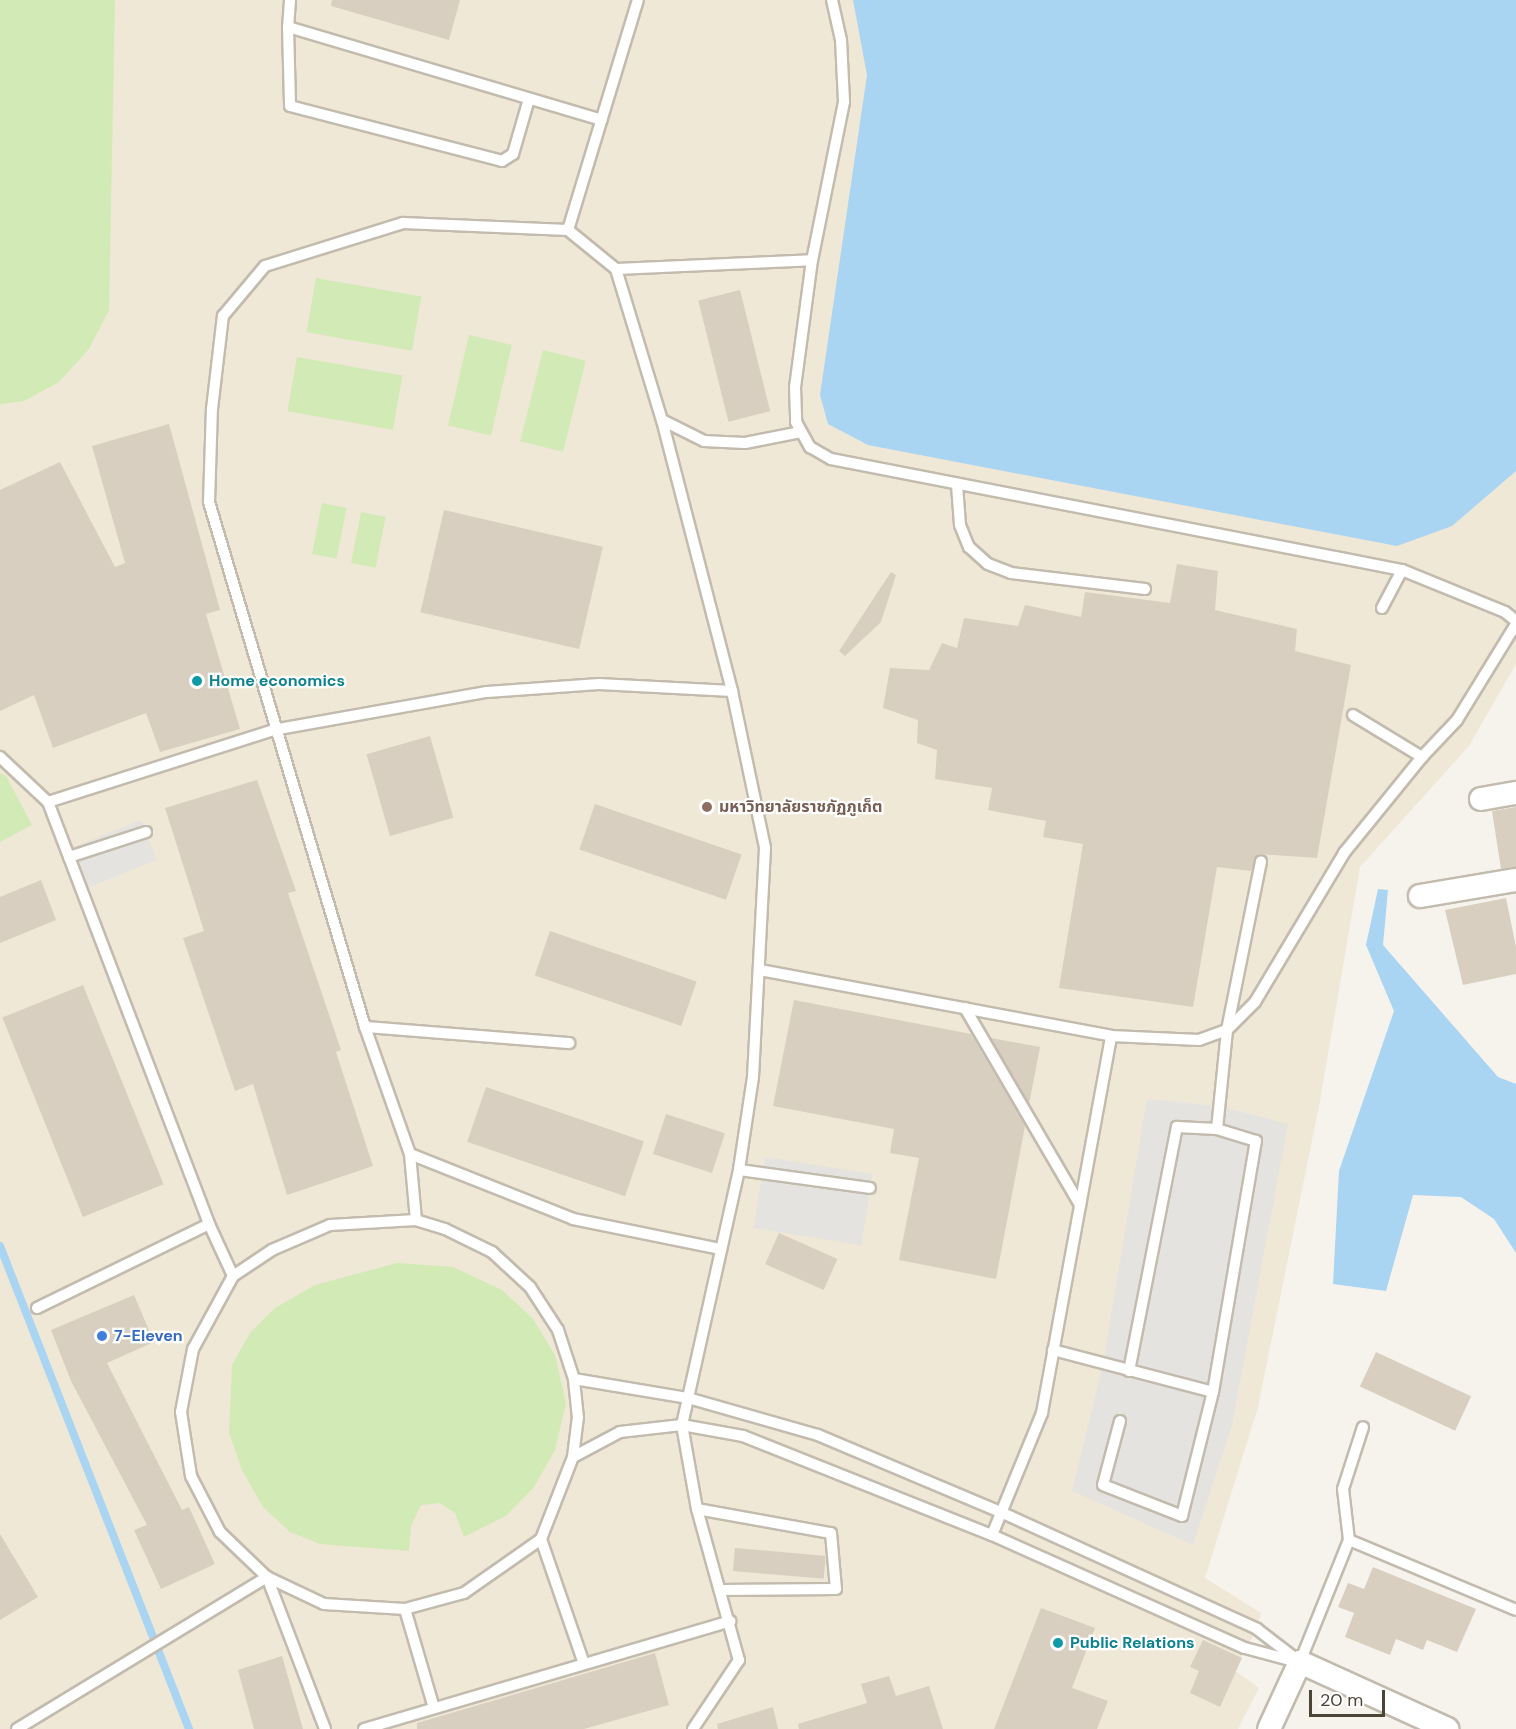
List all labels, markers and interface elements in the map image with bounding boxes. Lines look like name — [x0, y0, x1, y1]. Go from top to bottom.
place label: Home economics — [209, 671, 345, 691]
marker: Home economics — [190, 674, 204, 688]
place label: มหาวิทยาลัยราชภัฏภูเก็ต — [719, 797, 883, 817]
marker: มหาวิทยาลัยราชภัฏภูเก็ต — [700, 800, 714, 814]
place label: 7-Eleven — [114, 1326, 183, 1346]
marker: 7-Eleven — [95, 1329, 109, 1343]
place label: Public Relations — [1070, 1633, 1195, 1653]
marker: Public Relations — [1051, 1636, 1065, 1650]
scale bar — [1312, 1678, 1388, 1716]
text: 20 m — [1320, 1688, 1363, 1712]

